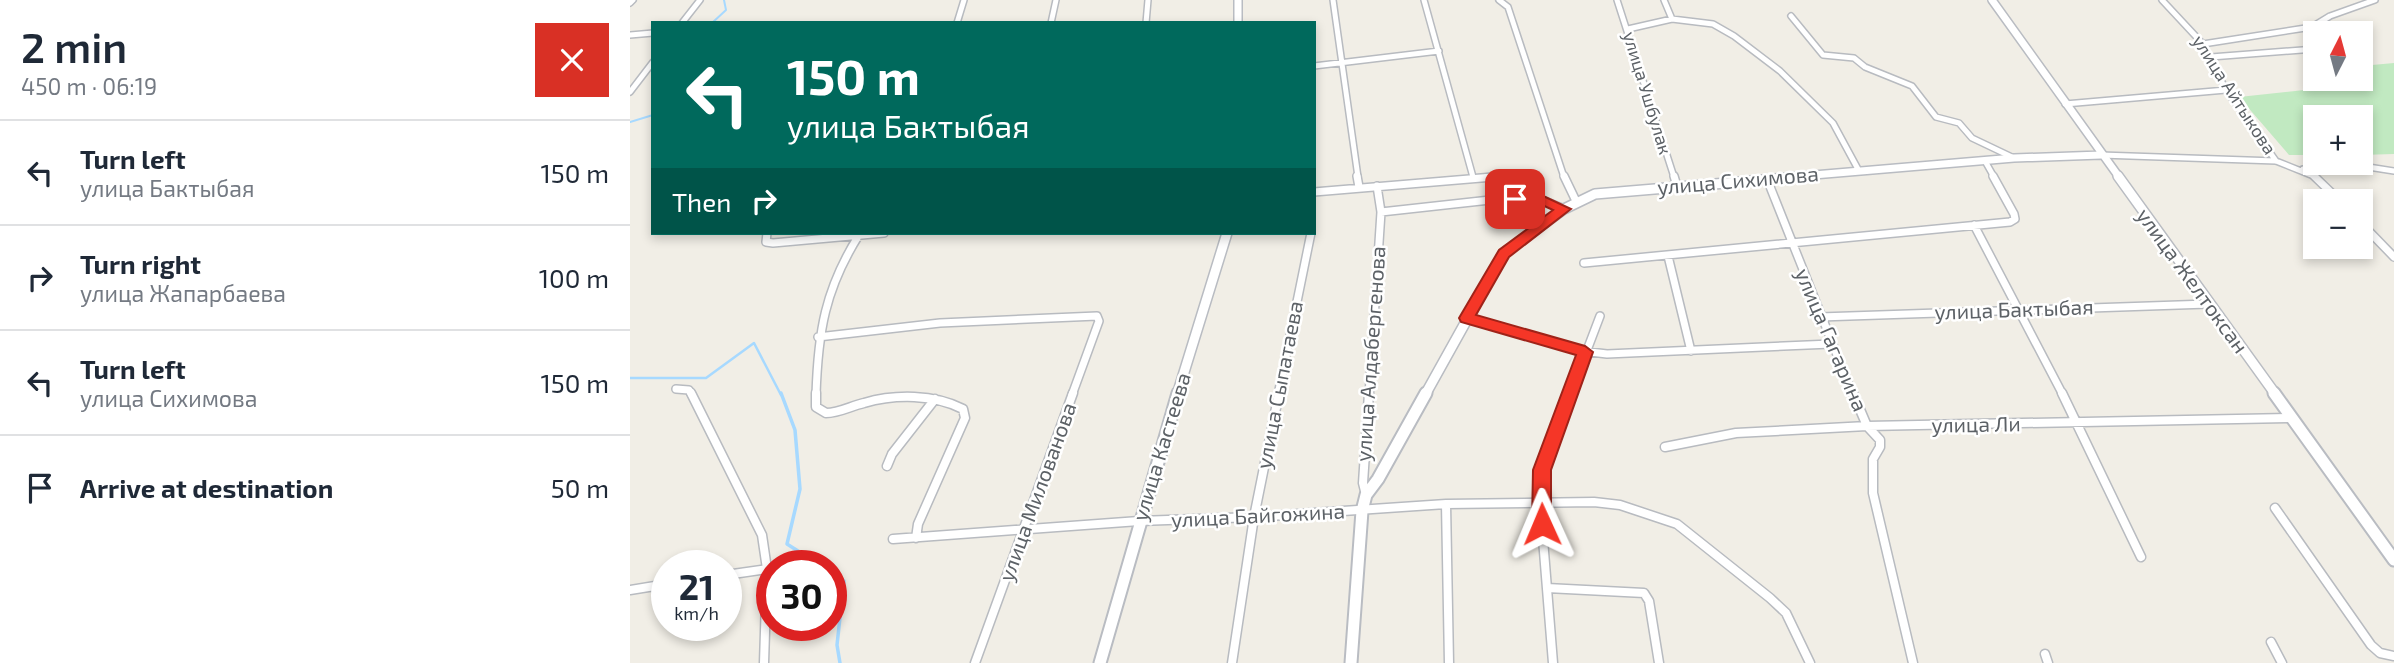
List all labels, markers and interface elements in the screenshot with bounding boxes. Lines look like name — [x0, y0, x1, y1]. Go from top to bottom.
text: 2 min — [21, 21, 127, 71]
north arrow — [2303, 21, 2373, 91]
map controls — [2303, 21, 2373, 259]
button: close — [535, 23, 609, 97]
street label: улица Ушбулак — [1619, 29, 1677, 157]
street label: улица Айтыкова — [2188, 31, 2282, 158]
text: 150 m — [787, 46, 920, 105]
icon: left — [672, 49, 763, 140]
text: 450 m · 06:19 — [21, 72, 157, 100]
button: + — [2303, 105, 2373, 175]
text: улица Бактыбая — [787, 106, 1030, 144]
text: Turn left — [80, 143, 186, 174]
icon: left — [21, 154, 59, 192]
text: 150 m — [540, 157, 609, 188]
street label: улица Сихимова — [1656, 160, 1820, 200]
pin — [1485, 169, 1545, 229]
text: улица Бактыбая — [80, 174, 254, 202]
icon: arrive — [1496, 180, 1534, 218]
icon: right — [745, 182, 783, 220]
text: Then — [672, 186, 731, 217]
button: − — [2303, 189, 2373, 259]
street label: улица Желтоксан — [2131, 203, 2254, 358]
street label: улица Алдабергенова — [1349, 245, 1391, 463]
text: Turn right — [80, 248, 201, 279]
icon: right — [21, 259, 59, 297]
text: 100 m — [539, 262, 609, 293]
street label: улица Гагарина — [1790, 264, 1874, 415]
text: улица Жапарбаева — [80, 279, 286, 307]
street label: улица Бактыбая — [1934, 293, 2094, 325]
street label: улица Сыпатаева — [1250, 299, 1308, 471]
text: Turn left — [80, 353, 186, 384]
icon: left — [21, 364, 59, 402]
text: 150 m — [540, 367, 609, 398]
street label: улица Кастеева — [1126, 369, 1196, 524]
text: улица Сихимова — [80, 384, 257, 412]
street label: улица Милованова — [993, 399, 1082, 585]
street label: улица Ли — [1931, 410, 2021, 438]
icon: arrive — [21, 469, 59, 507]
text: Arrive at destination — [80, 472, 333, 503]
text: 50 m — [551, 472, 609, 503]
position arrow — [1505, 487, 1579, 561]
street label: улица Байгожина — [1170, 497, 1346, 533]
speed limit sign: 30 — [756, 550, 847, 641]
text: 21 — [679, 565, 714, 607]
text: km/h — [674, 602, 719, 624]

